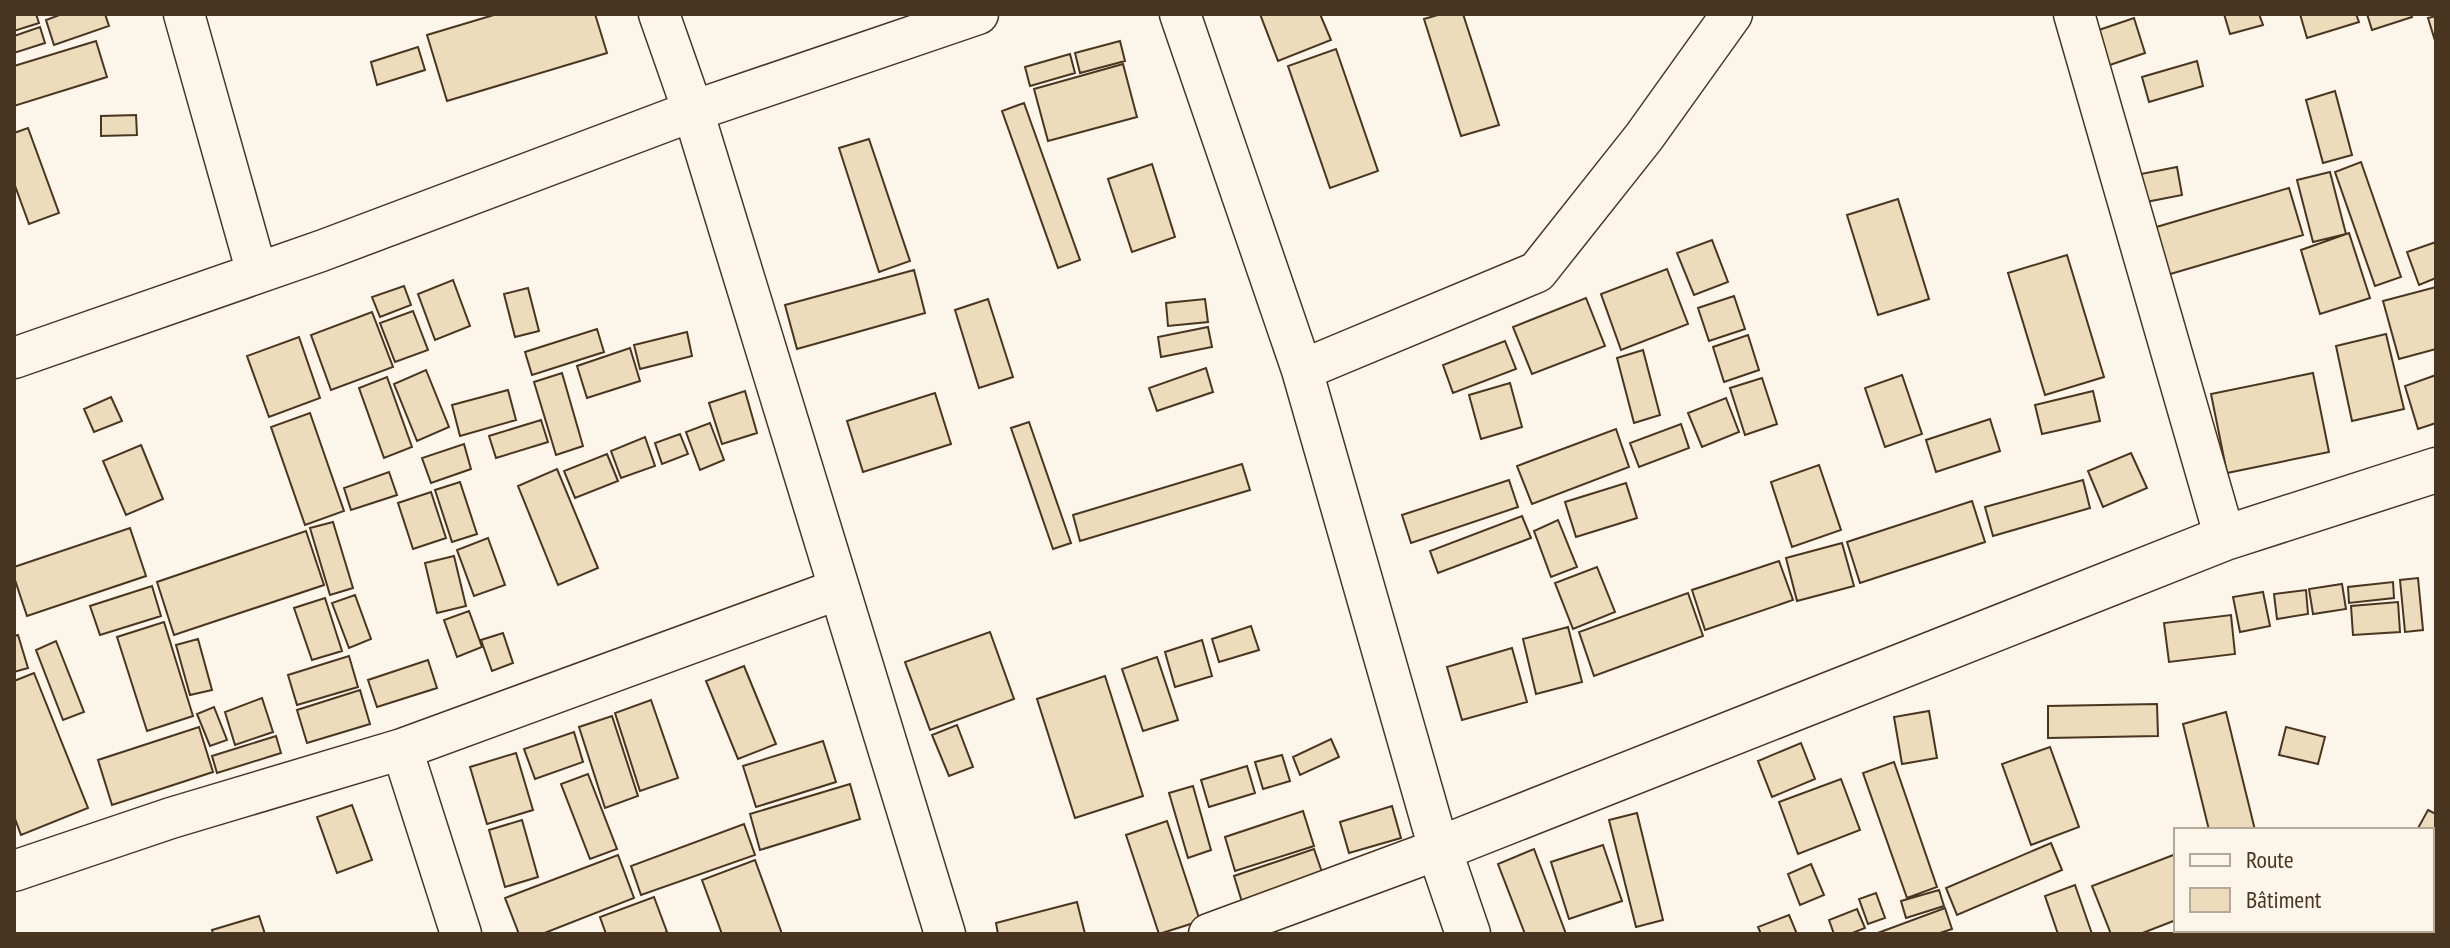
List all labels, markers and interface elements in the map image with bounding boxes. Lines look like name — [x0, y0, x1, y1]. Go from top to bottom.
legend — [2174, 828, 2434, 932]
text: Route — [2246, 844, 2294, 875]
text: Bâtiment — [2246, 884, 2322, 915]

